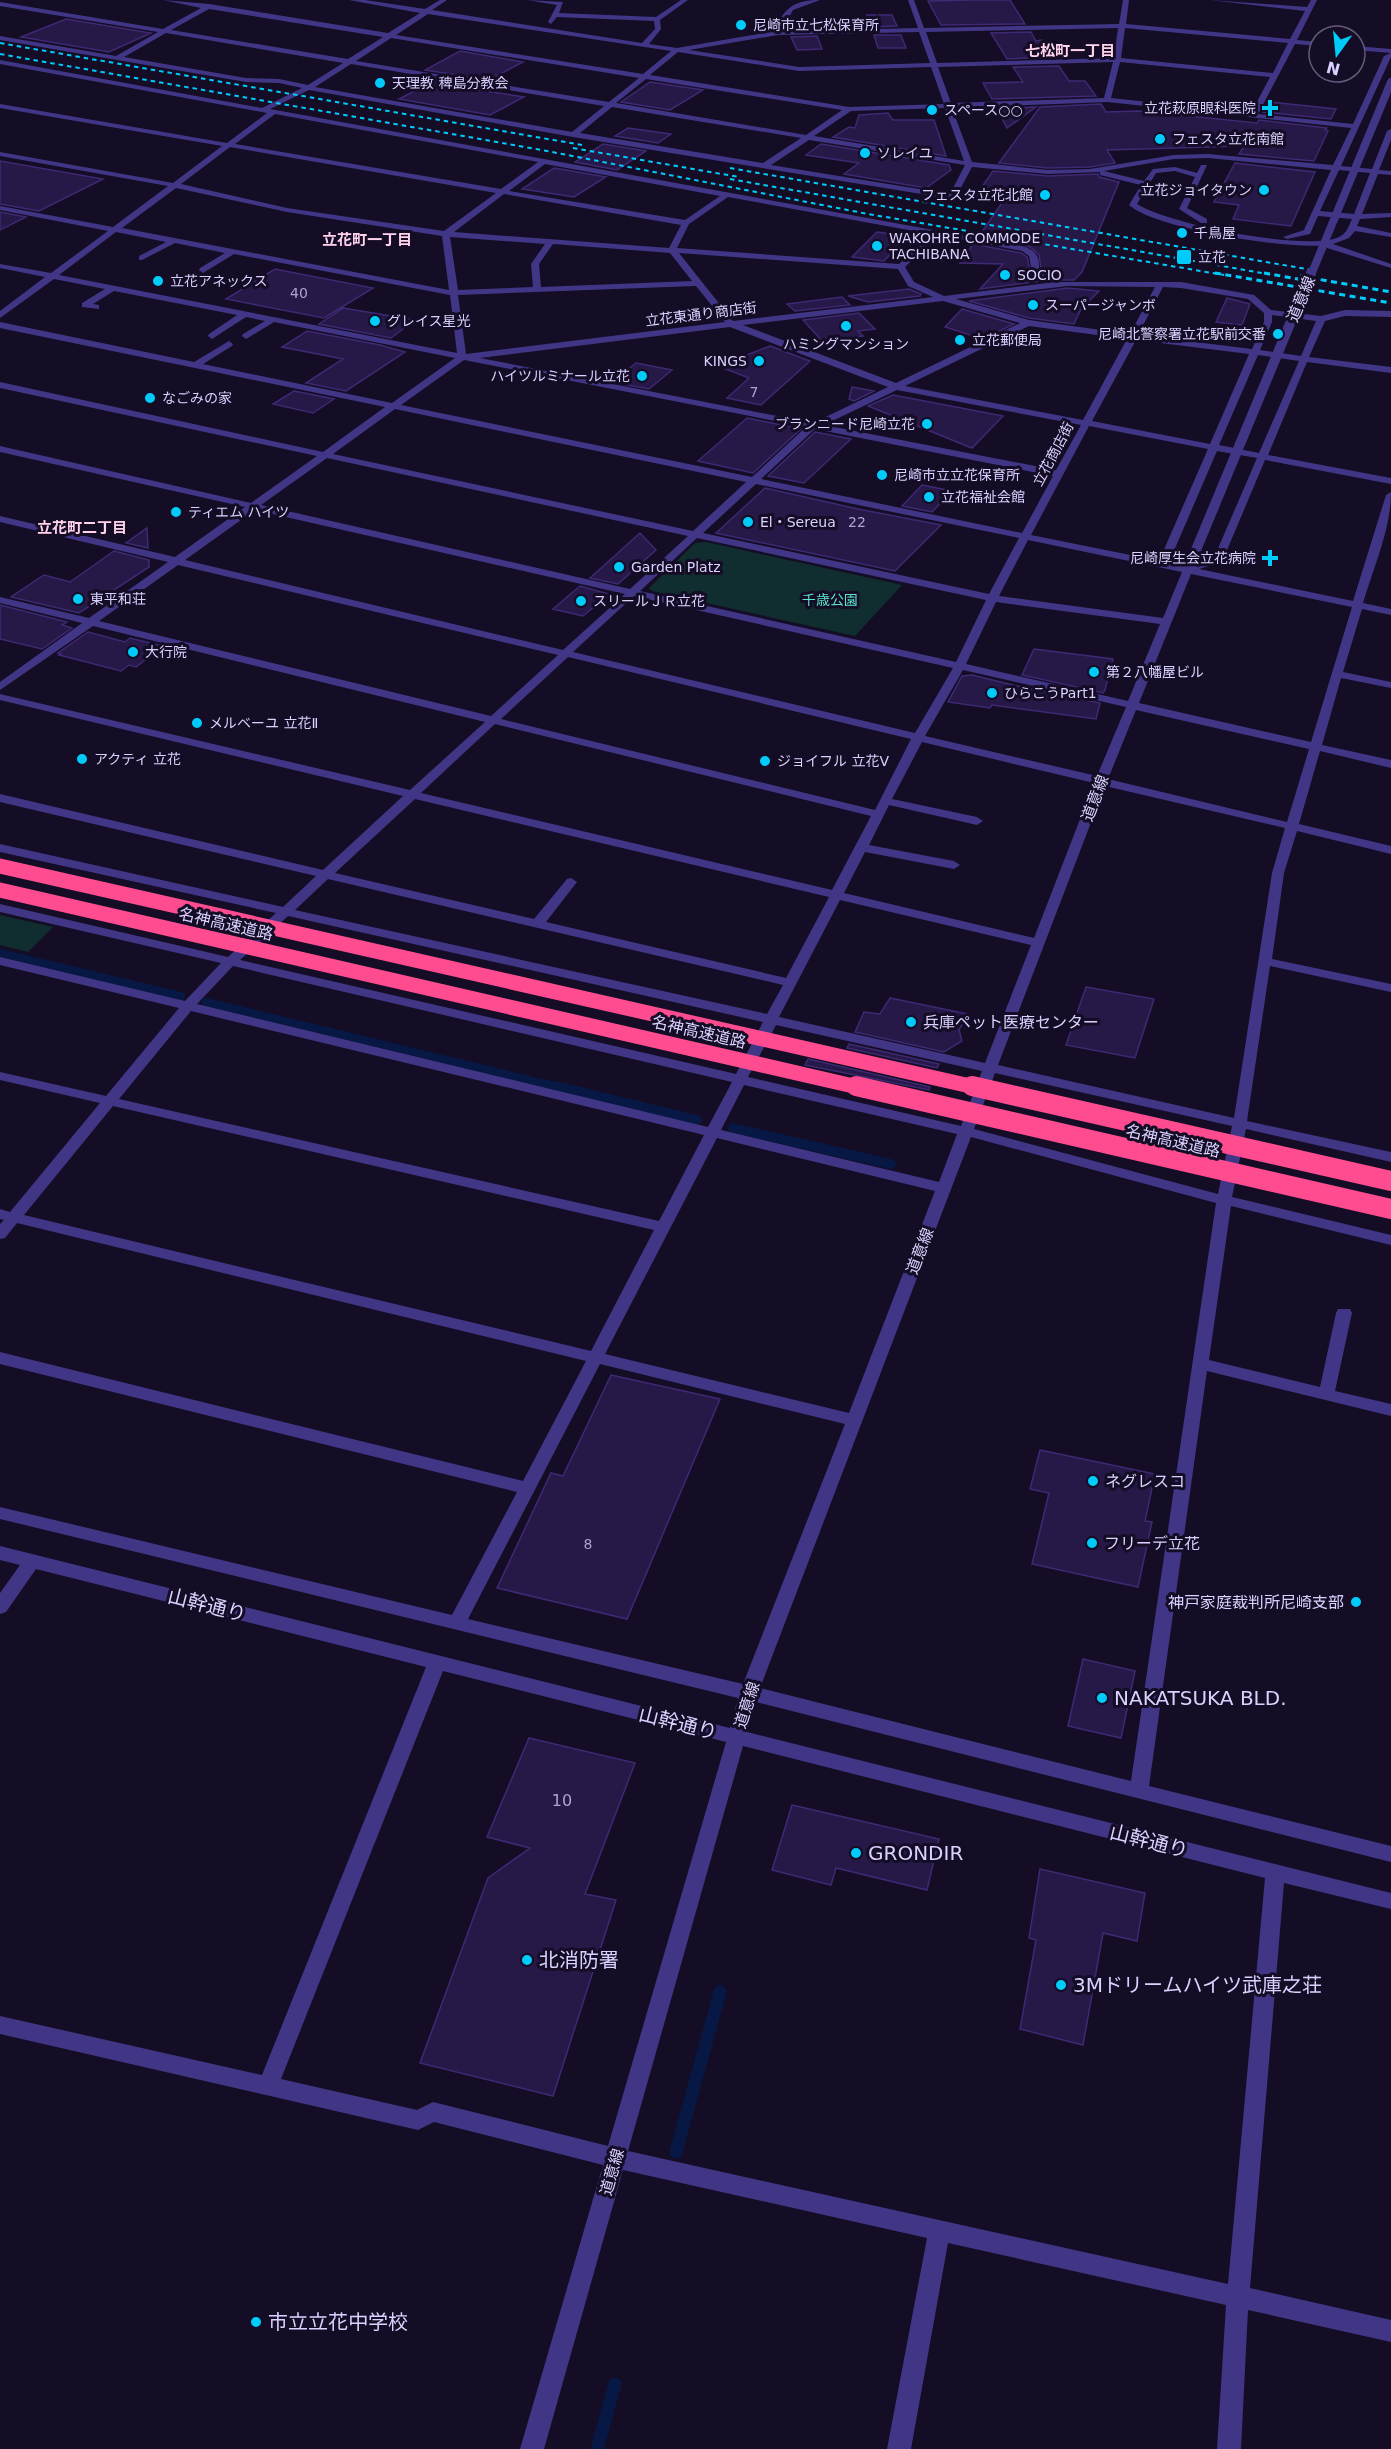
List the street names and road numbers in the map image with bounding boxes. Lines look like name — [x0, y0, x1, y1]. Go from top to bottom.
street label: 道意線 — [1283, 273, 1319, 325]
street label: 立花東通り商店街 — [644, 299, 758, 329]
street label: 立花商店街 — [1030, 419, 1076, 489]
street label: 道意線 — [1078, 772, 1112, 824]
street label: 名神高速道路 — [177, 904, 275, 944]
street label: 名神高速道路 — [650, 1012, 748, 1052]
street label: 名神高速道路 — [1124, 1121, 1222, 1161]
street label: 道意線 — [903, 1225, 937, 1277]
street label: 山幹通り — [165, 1584, 249, 1626]
street label: 道意線 — [731, 1679, 763, 1731]
street label: 山幹通り — [636, 1702, 720, 1744]
street label: 山幹通り — [1107, 1820, 1191, 1862]
street label: 道意線 — [596, 2146, 628, 2198]

